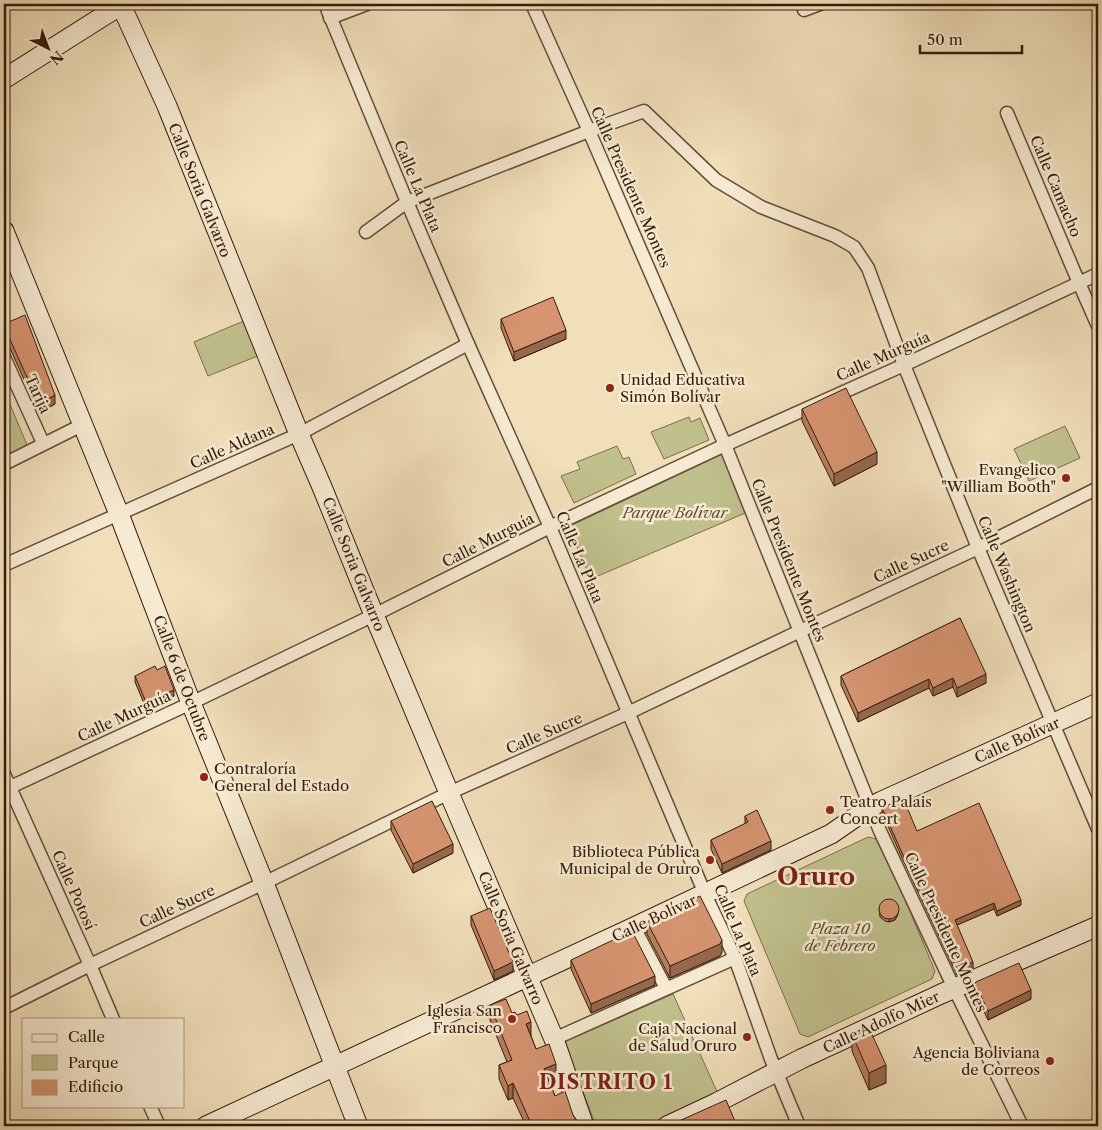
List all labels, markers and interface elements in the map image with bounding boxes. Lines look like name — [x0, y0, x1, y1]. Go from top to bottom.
north arrow — [22, 22, 72, 72]
scale bar — [920, 22, 1022, 54]
text: 50 m — [927, 30, 963, 49]
text: N — [46, 47, 67, 68]
street label: Calle Presidente Montes — [587, 103, 675, 271]
street label: Calle Soria Galvarro — [164, 120, 236, 260]
street label: Calle Camacho — [1026, 132, 1086, 240]
street label: Calle La Plata — [390, 137, 446, 235]
street label: Calle Murguía — [833, 327, 933, 385]
place label: Unidad Educativa Simón Bolívar — [620, 370, 745, 406]
street label: Tarija — [21, 372, 55, 417]
marker: Unidad Educativa Simón Bolívar — [604, 382, 616, 394]
street label: Calle Aldana — [187, 419, 277, 473]
place label: Evangelico "William Booth" — [941, 460, 1056, 496]
marker: Evangelico "William Booth" — [1060, 472, 1072, 484]
street label: Calle Presidente Montes — [747, 476, 831, 644]
street label: Calle Soria Galvarro — [318, 494, 390, 634]
park label: Parque Bolívar — [622, 503, 728, 522]
street label: Calle La Plata — [552, 508, 608, 606]
street label: Calle Murguía — [439, 509, 537, 571]
street label: Calle Washington — [974, 513, 1040, 636]
street label: Calle Sucre — [870, 535, 952, 587]
street label: Calle 6 de Octubre — [149, 612, 215, 744]
street label: Calle Murguía — [74, 686, 174, 746]
street label: Calle Sucre — [503, 708, 585, 758]
street label: Calle Bolívar — [971, 712, 1063, 767]
place label: Contraloría General del Estado — [214, 759, 349, 795]
marker: Contraloría General del Estado — [198, 771, 210, 783]
place label: Teatro Palais Concert — [840, 792, 932, 828]
marker: Teatro Palais Concert — [824, 804, 836, 816]
place label: Biblioteca Pública Municipal de Oruro — [559, 842, 700, 878]
street label: Calle Potosí — [48, 847, 100, 933]
street label: Calle Presidente Montes — [901, 849, 991, 1015]
marker: Biblioteca Pública Municipal de Oruro — [704, 854, 716, 866]
district label: Oruro — [777, 861, 855, 892]
street label: Calle Soria Galvarro — [474, 868, 548, 1008]
street label: Calle Sucre — [136, 880, 218, 932]
street label: Calle La Plata — [710, 881, 766, 979]
street label: Calle Bolívar — [609, 890, 700, 946]
park label: Plaza 10 de Febrero — [804, 919, 876, 955]
street label: Calle Adolfo Mier — [820, 986, 943, 1057]
place label: Iglesia San Francisco — [427, 1001, 503, 1037]
marker: Iglesia San Francisco — [506, 1013, 518, 1025]
legend — [22, 1018, 185, 1108]
place label: Caja Nacional de Salud Oruro — [628, 1019, 738, 1055]
text: Calle — [68, 1027, 105, 1046]
marker: Caja Nacional de Salud Oruro — [741, 1031, 753, 1043]
place label: Agencia Boliviana de Correos — [912, 1043, 1040, 1079]
text: Parque — [68, 1053, 118, 1072]
marker: Agencia Boliviana de Correos — [1044, 1055, 1056, 1067]
district label: DISTRITO 1 — [539, 1070, 673, 1094]
text: Edificio — [68, 1077, 123, 1096]

